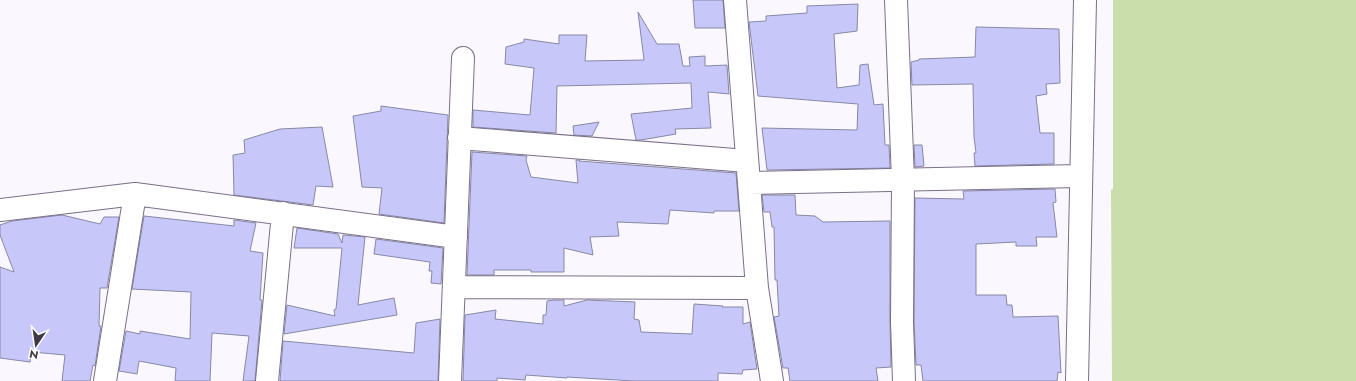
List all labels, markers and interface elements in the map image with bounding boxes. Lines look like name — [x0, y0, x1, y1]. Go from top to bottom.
north arrow — [16, 325, 56, 365]
text: N — [28, 346, 40, 364]

